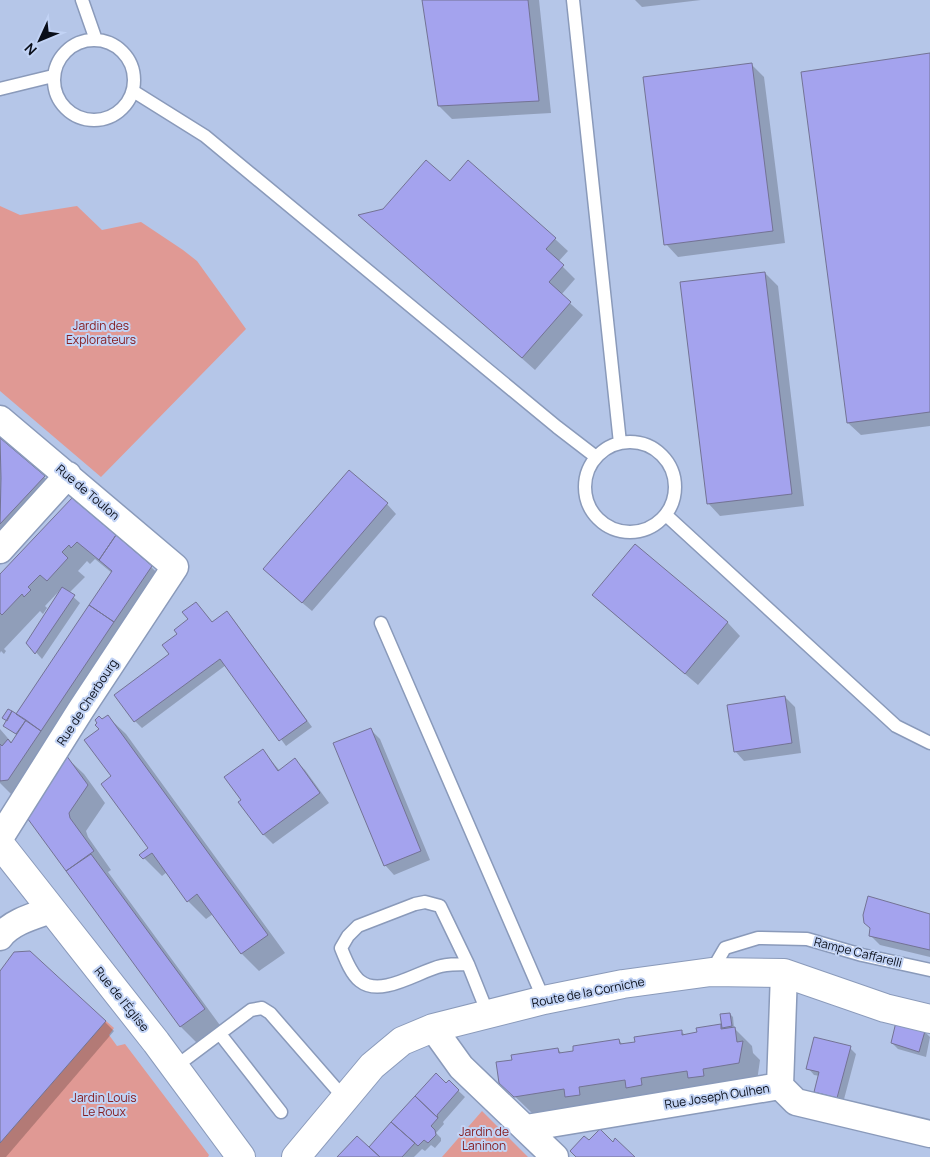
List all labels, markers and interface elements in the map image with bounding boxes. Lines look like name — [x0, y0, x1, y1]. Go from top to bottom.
north arrow — [15, 15, 65, 65]
text: N — [20, 39, 41, 60]
park label: Jardin des Explorateurs — [66, 317, 136, 348]
street label: Rue de Toulon — [53, 460, 123, 524]
street label: Rue de Cherbourg — [53, 655, 121, 749]
street label: Rampe Caffarelli — [812, 933, 904, 971]
street label: Rue de l'Église — [91, 963, 153, 1035]
street label: Route de la Corniche — [530, 973, 646, 1011]
street label: Rue Joseph Oulhen — [663, 1079, 771, 1113]
park label: Jardin Louis Le Roux — [71, 1089, 137, 1120]
park label: Jardin de Laninon — [459, 1123, 509, 1154]

